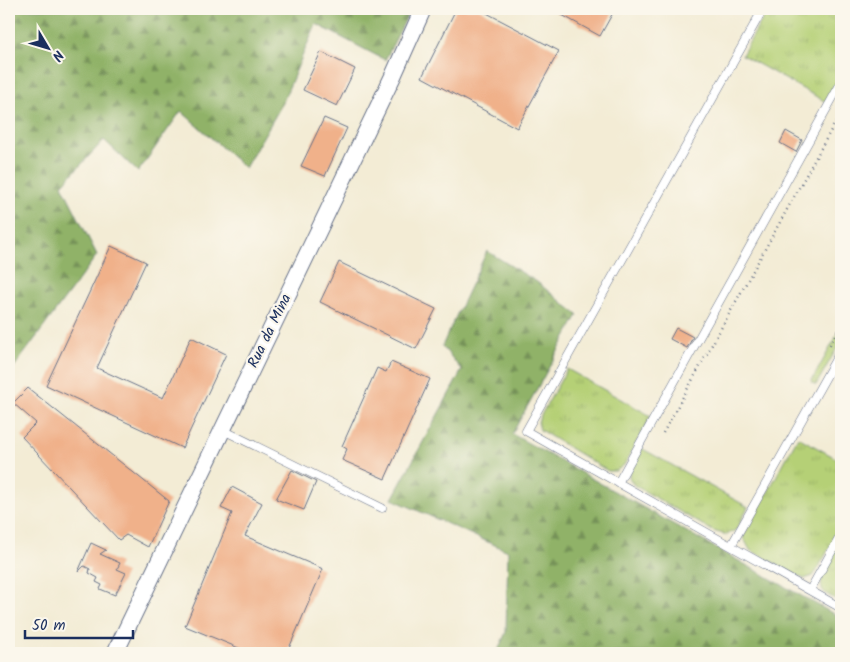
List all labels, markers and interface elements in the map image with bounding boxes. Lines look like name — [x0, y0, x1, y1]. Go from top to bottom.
north arrow — [22, 22, 72, 72]
text: N — [46, 45, 69, 66]
street label: Rua da Mina — [242, 290, 298, 372]
scale bar — [25, 607, 132, 639]
text: 50 m — [32, 614, 66, 638]

